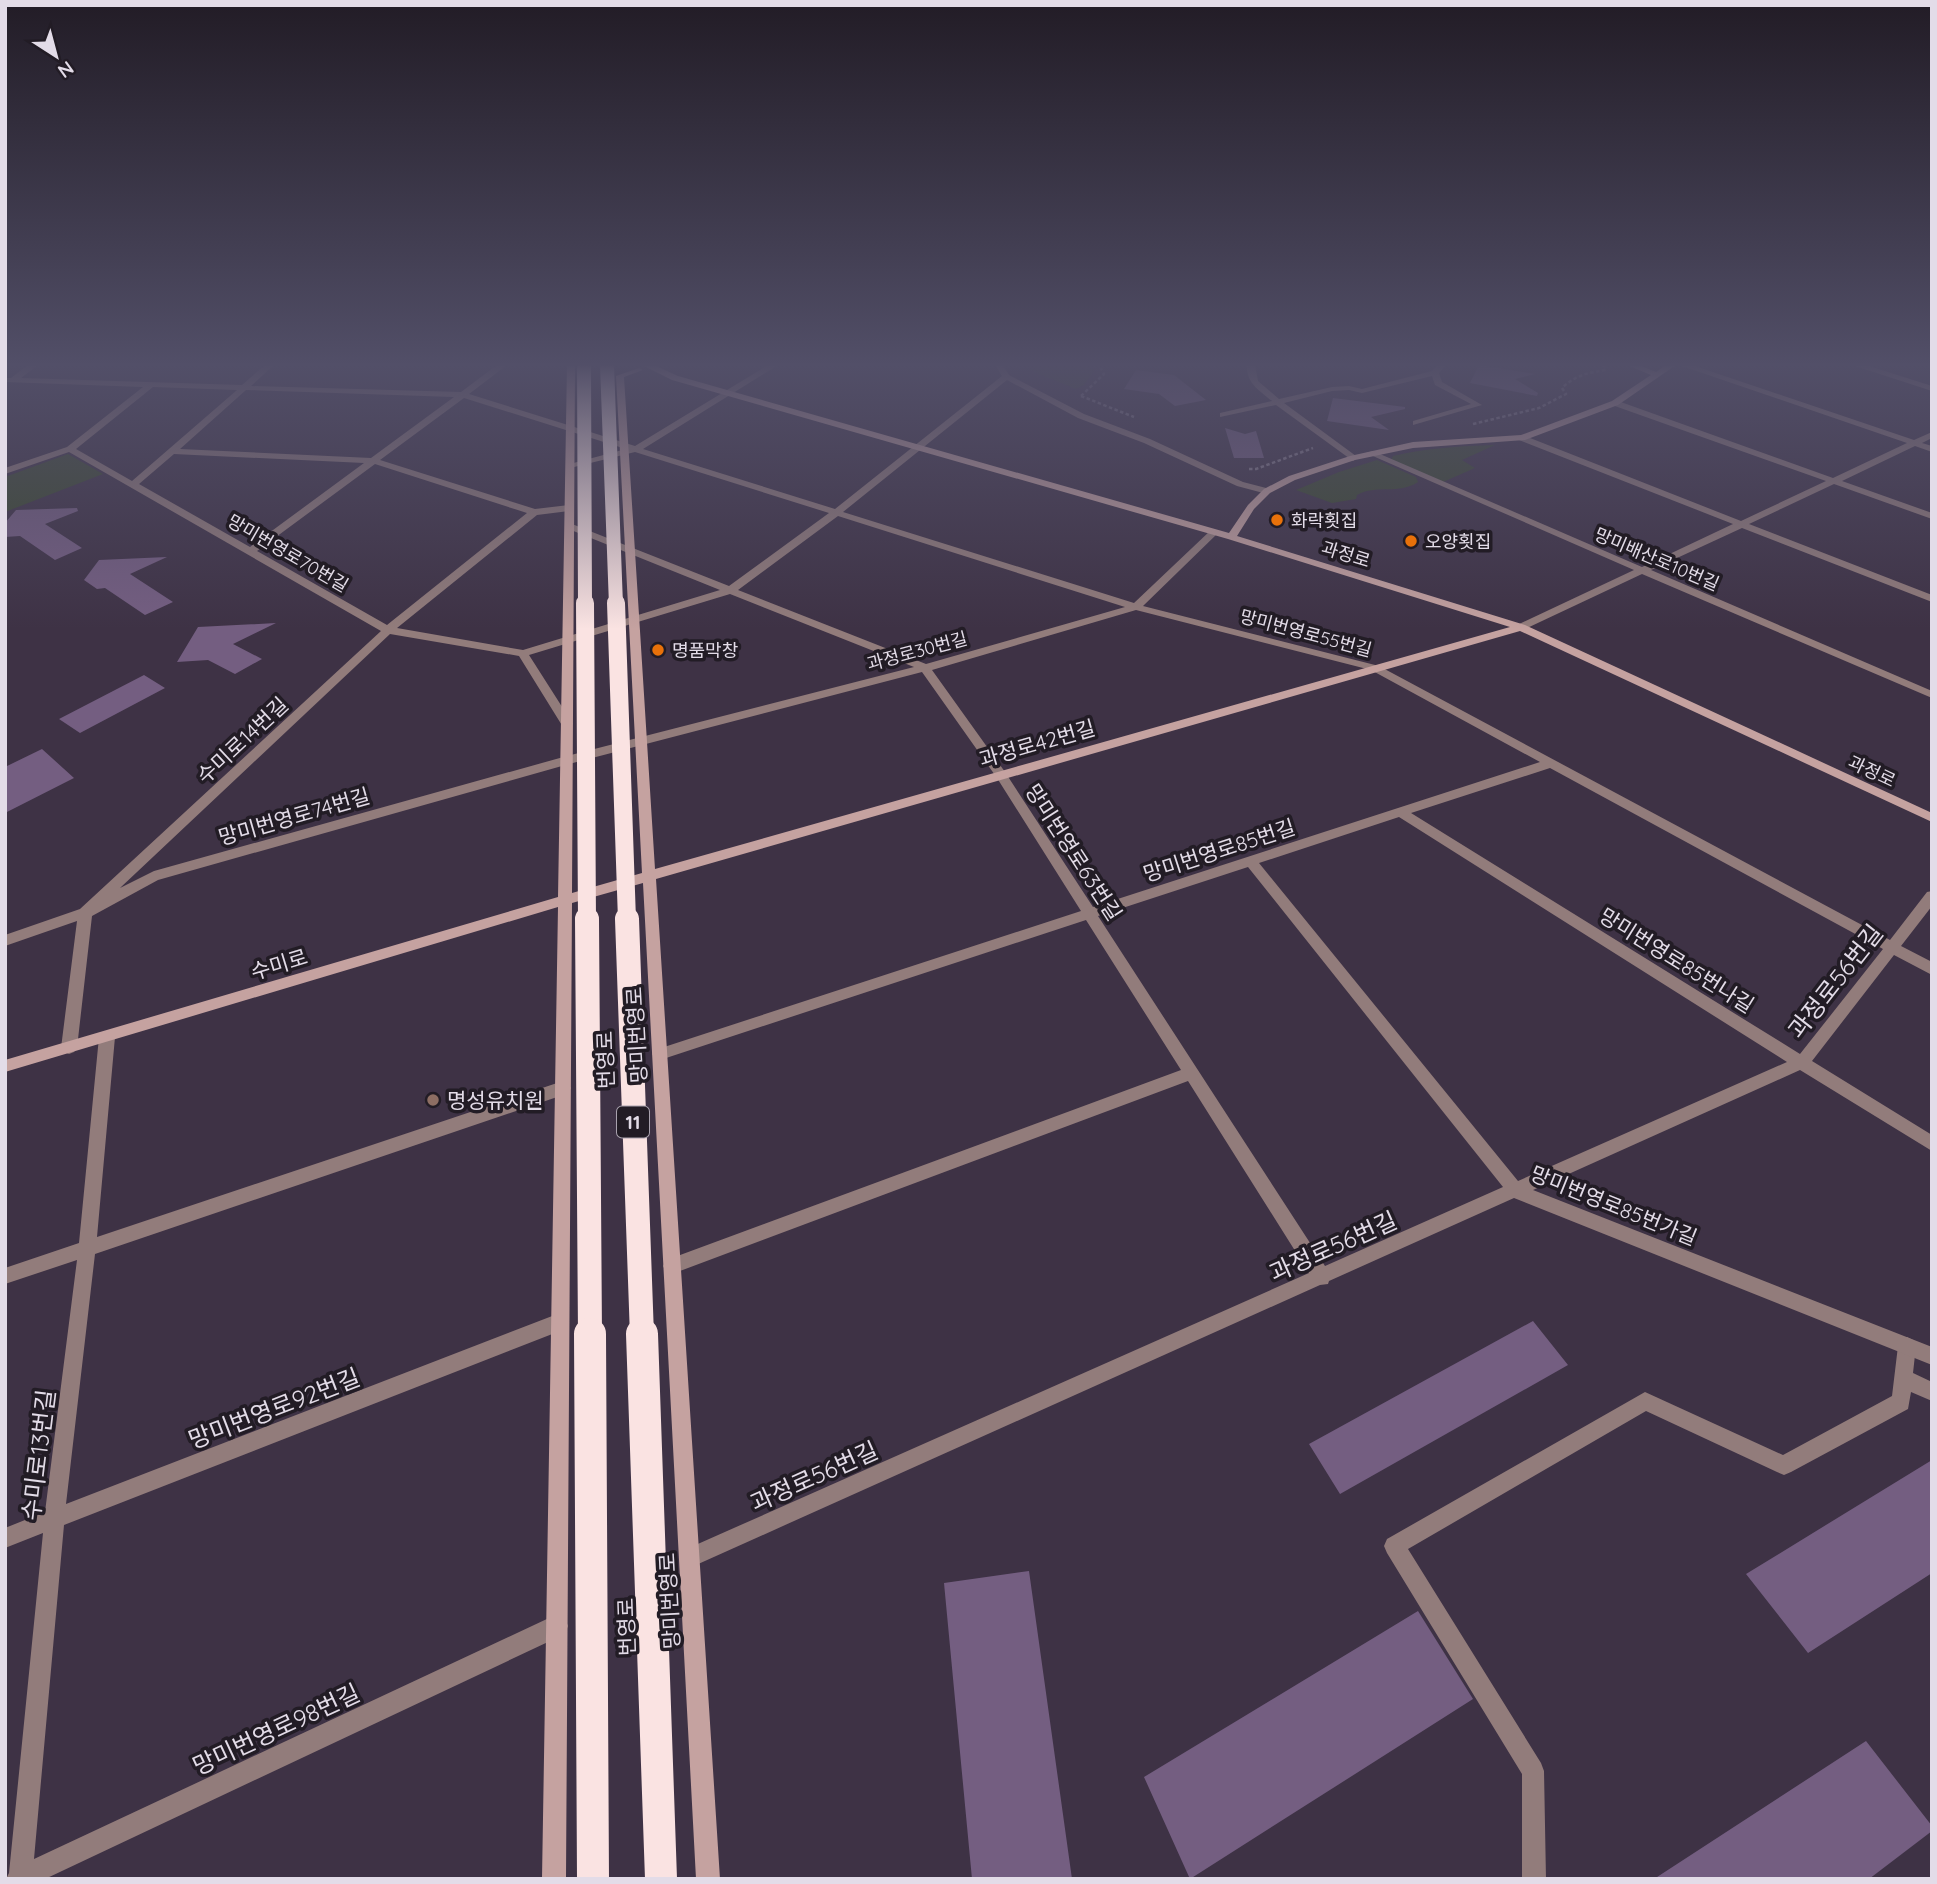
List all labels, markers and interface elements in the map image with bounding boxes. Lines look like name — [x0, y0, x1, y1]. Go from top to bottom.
north arrow — [21, 21, 91, 91]
text: N — [53, 56, 79, 84]
street label: 망미번영로70번길 — [223, 509, 353, 597]
place label: 화락횟집 — [1291, 509, 1357, 532]
marker: 화락횟집 — [1269, 512, 1285, 528]
street label: 망미배산로10번길 — [1591, 522, 1723, 596]
place label: 오양횟집 — [1425, 530, 1491, 553]
marker: 오양횟집 — [1403, 533, 1419, 549]
street label: 과정로 — [1319, 536, 1373, 572]
street label: 망미번영로55번길 — [1238, 604, 1374, 662]
street label: 과정로30번길 — [864, 627, 970, 675]
place label: 명품막창 — [672, 639, 738, 662]
marker: 명품막창 — [650, 642, 666, 658]
street label: 수미로14번길 — [191, 691, 293, 789]
street label: 과정로42번길 — [976, 714, 1098, 772]
street label: 과정로 — [1845, 750, 1899, 792]
street label: 망미번영로63번길 — [1020, 779, 1128, 925]
street label: 망미번영로74번길 — [215, 782, 373, 850]
street label: 망미번영로85번길 — [1140, 813, 1298, 887]
street label: 망미번영로85번나길 — [1595, 902, 1759, 1018]
street label: 과정로56번길 — [1781, 918, 1889, 1044]
street label: 수미로 — [247, 943, 311, 985]
street label: 망미번영로 — [620, 986, 652, 1084]
street label: 번영로 — [591, 1031, 619, 1089]
place label: 명성유치원 — [447, 1087, 544, 1113]
marker: 명성유치원 — [425, 1092, 441, 1108]
road number: 11 — [617, 1106, 649, 1138]
street label: 망미번영로85번가길 — [1527, 1160, 1701, 1250]
street label: 과정로56번길 — [1265, 1205, 1401, 1287]
street label: 망미번영로92번길 — [184, 1362, 364, 1454]
street label: 수미로13번길 — [15, 1388, 61, 1522]
street label: 과정로56번길 — [746, 1435, 882, 1517]
street label: 망미번영로 — [653, 1552, 685, 1650]
street label: 번영로 — [612, 1598, 640, 1656]
street label: 망미번영로98번길 — [188, 1677, 364, 1781]

